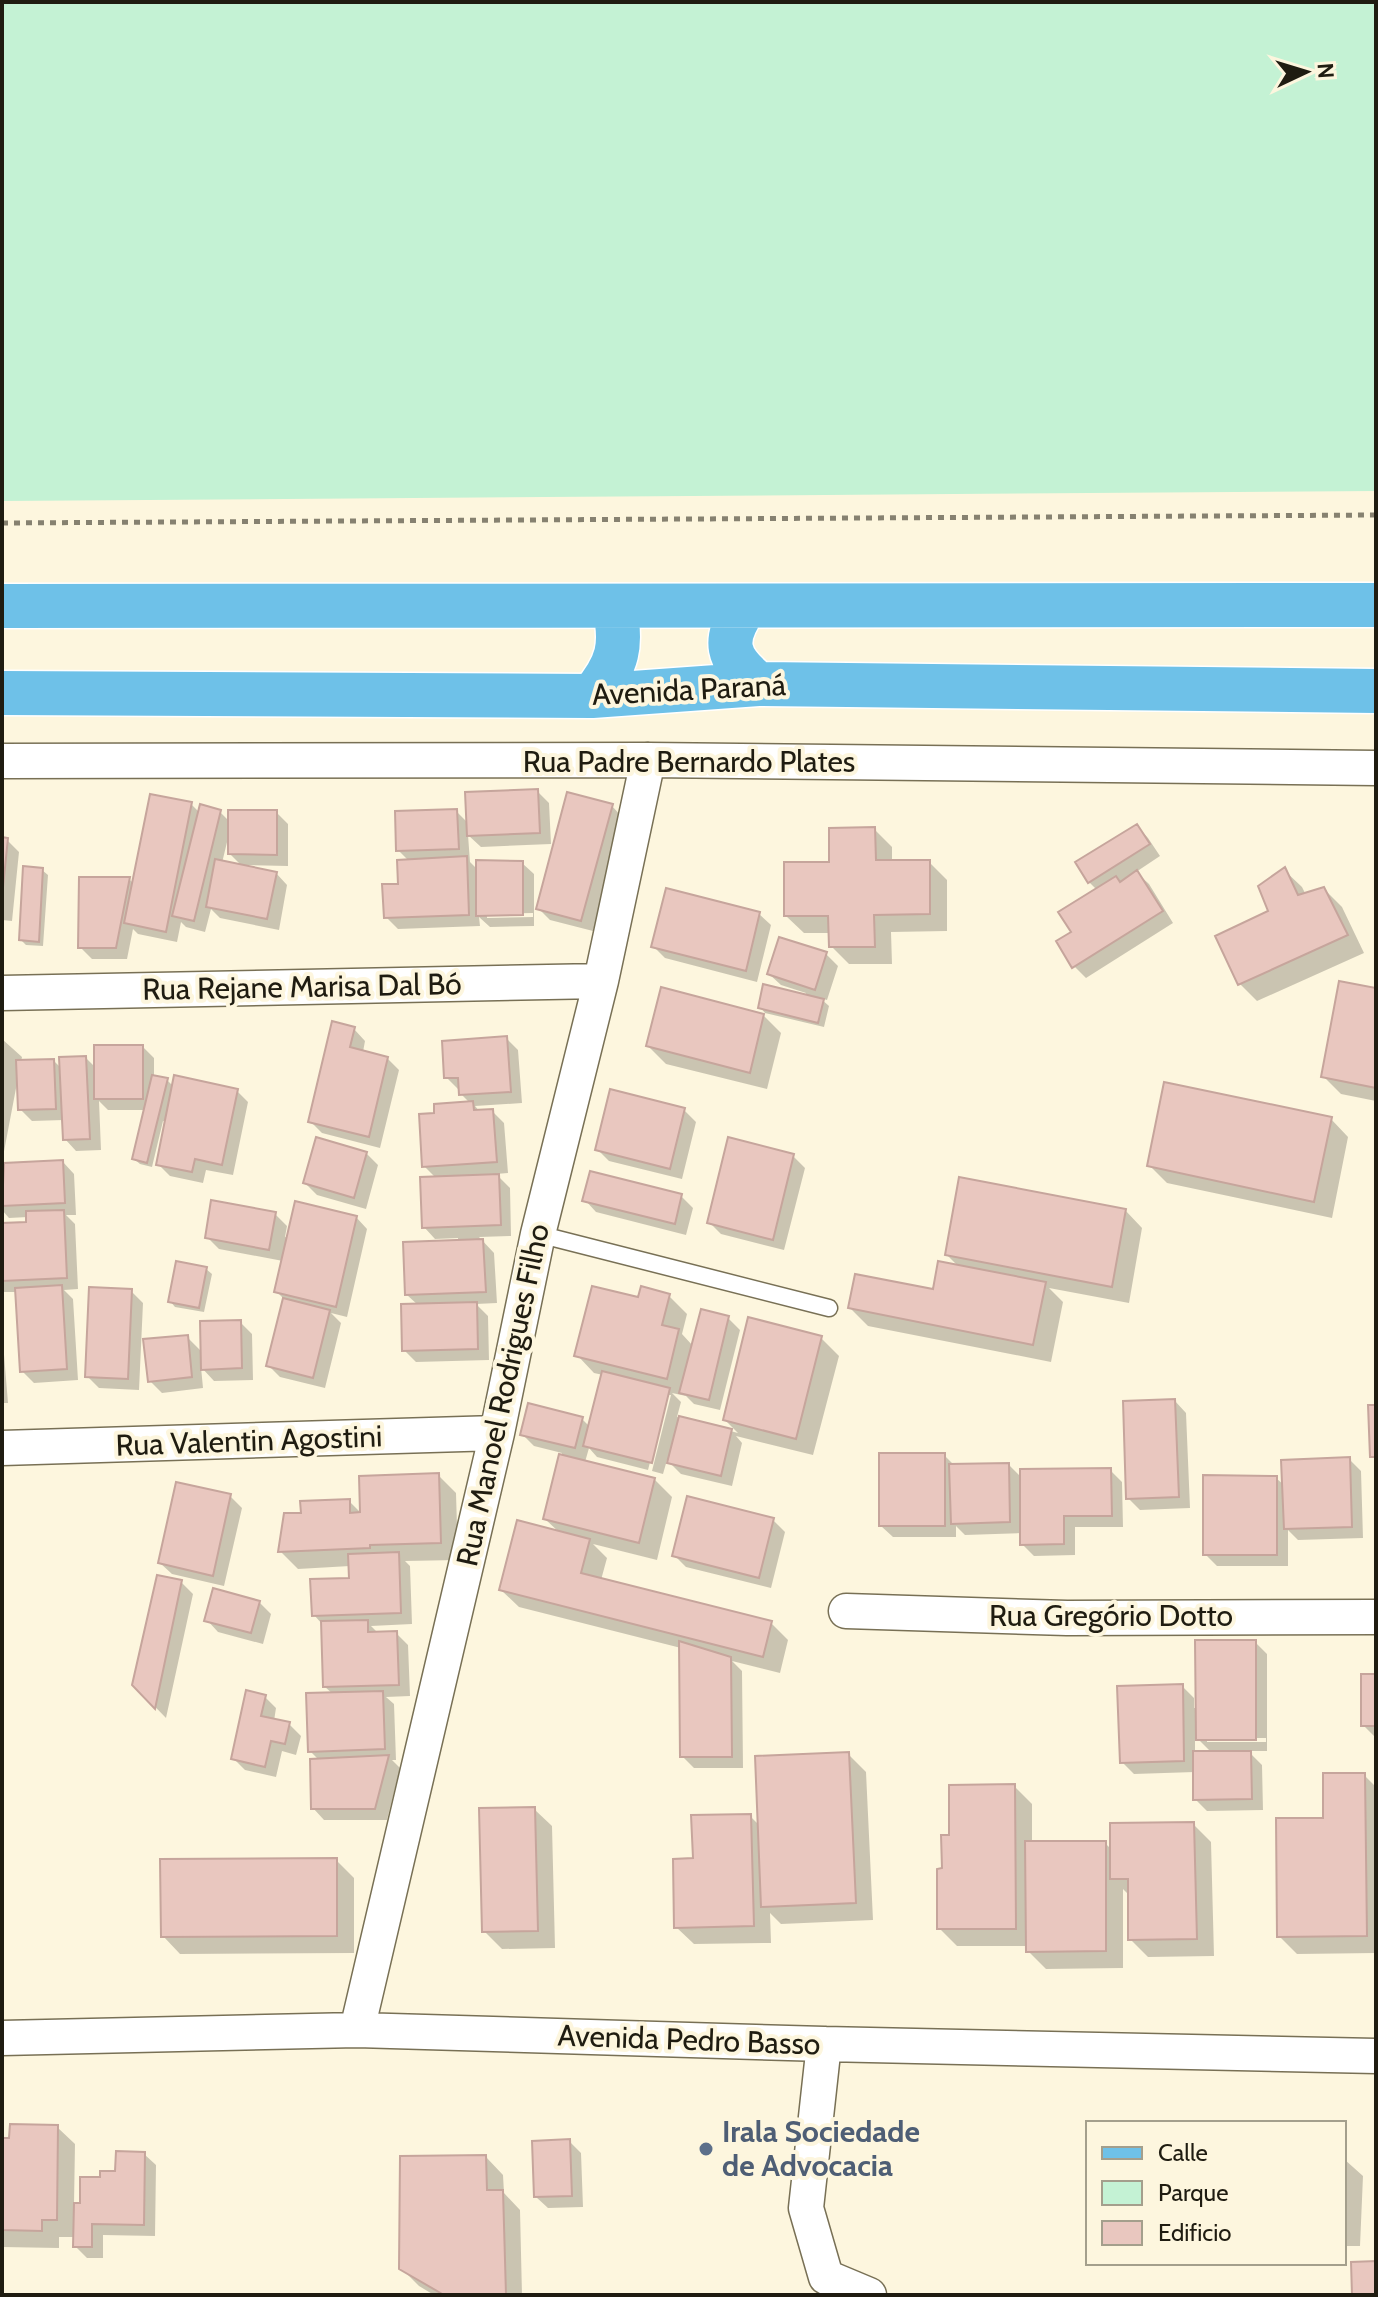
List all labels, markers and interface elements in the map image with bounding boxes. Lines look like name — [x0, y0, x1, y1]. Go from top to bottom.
north arrow — [1266, 32, 1346, 112]
text: N — [1311, 62, 1339, 79]
street label: Avenida Paraná — [591, 666, 787, 713]
street label: Rua Padre Bernardo Plates — [523, 743, 855, 780]
street label: Rua Rejane Marisa Dal Bó — [142, 965, 462, 1008]
street label: Rua Manoel Rodrigues Filho — [448, 1220, 557, 1569]
street label: Rua Valentin Agostini — [115, 1417, 383, 1464]
street label: Rua Gregório Dotto — [989, 1597, 1233, 1634]
street label: Avenida Pedro Basso — [557, 2016, 821, 2063]
place label: Irala Sociedade de Advocacia — [722, 2113, 920, 2184]
legend — [1086, 2121, 1346, 2265]
text: Calle — [1158, 2138, 1208, 2167]
marker: Irala Sociedade de Advocacia — [697, 2140, 715, 2158]
text: Parque — [1158, 2178, 1228, 2207]
text: Edificio — [1158, 2218, 1232, 2247]

